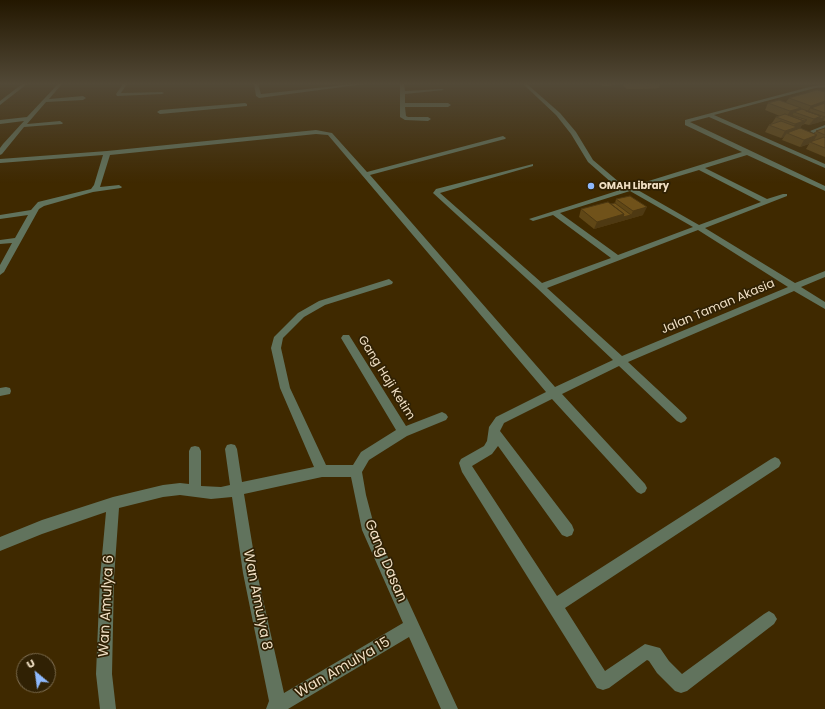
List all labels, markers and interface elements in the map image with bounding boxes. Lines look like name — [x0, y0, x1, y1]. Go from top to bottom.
place label: OMAH Library — [599, 180, 669, 192]
marker: OMAH Library — [586, 181, 596, 191]
street label: Jalan Taman Akasia — [659, 277, 777, 337]
street label: Gang Haji Ketim — [354, 333, 418, 423]
street label: Gang Dasan — [360, 517, 410, 605]
street label: Wan Amulya 8 — [239, 548, 275, 652]
street label: Wan Amulya 6 — [96, 555, 118, 657]
street label: Wan Amulya 15 — [293, 634, 393, 702]
north arrow — [16, 653, 56, 693]
text: U — [23, 655, 38, 672]

